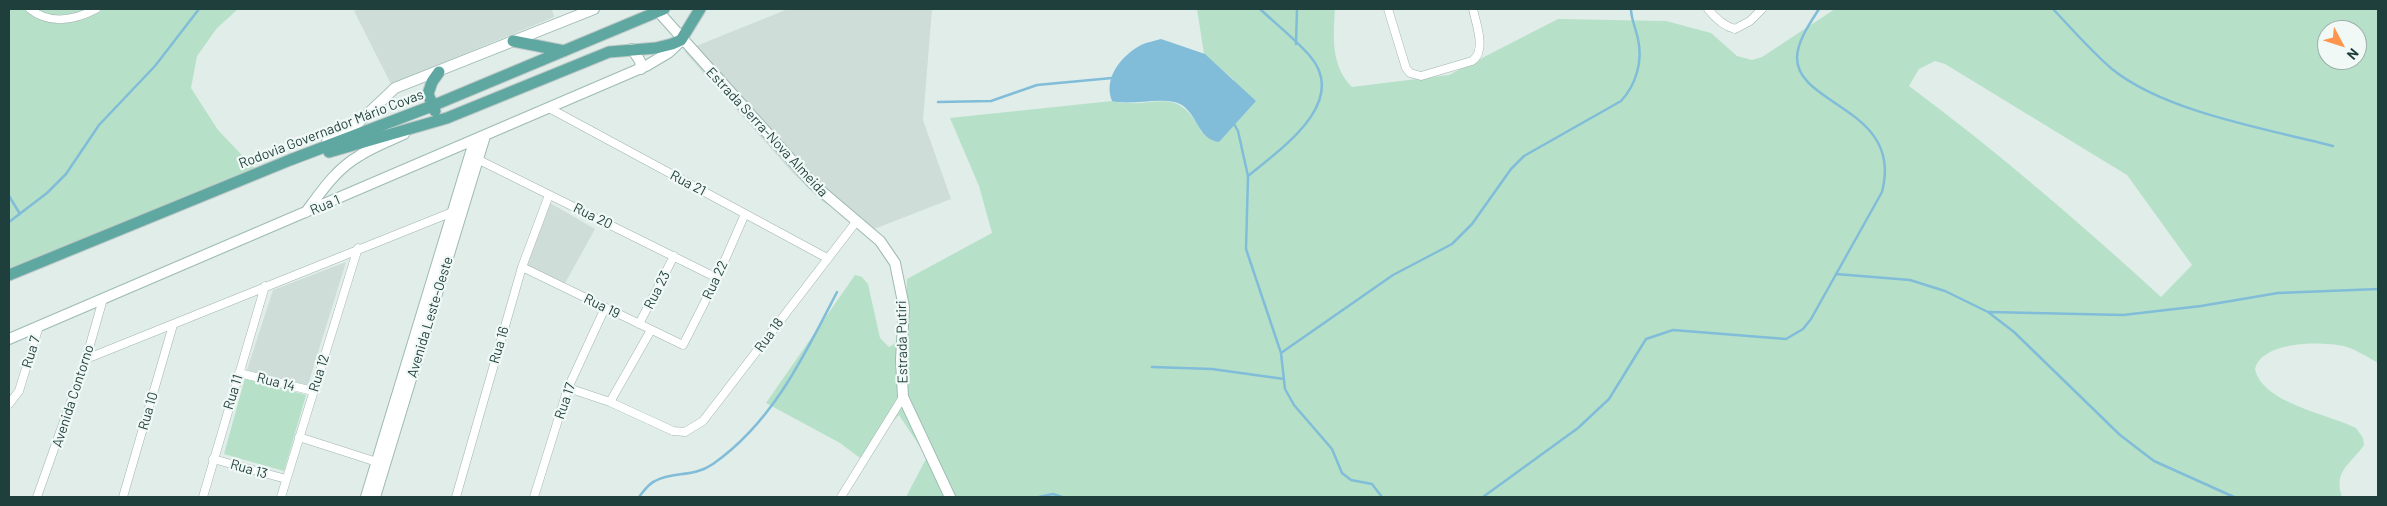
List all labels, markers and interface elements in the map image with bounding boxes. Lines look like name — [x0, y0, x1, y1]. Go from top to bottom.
north arrow — [2317, 20, 2367, 70]
text: N — [2344, 45, 2363, 63]
street label: Estrada Serra-Nova Almeida — [703, 64, 831, 200]
street label: Rodovia Governador Mário Covas — [236, 86, 426, 172]
street label: Rua 21 — [667, 167, 709, 199]
street label: Rua 1 — [307, 191, 343, 219]
street label: Rua 20 — [571, 199, 615, 233]
street label: Avenida Leste-Oeste — [404, 254, 456, 380]
street label: Rua 22 — [699, 258, 731, 302]
street label: Rua 23 — [640, 268, 674, 312]
street label: Rua 19 — [581, 290, 623, 322]
street label: Estrada Putiri — [893, 300, 911, 384]
street label: Rua 18 — [751, 315, 787, 355]
street label: Rua 16 — [486, 324, 512, 366]
street label: Rua 7 — [18, 334, 44, 370]
street label: Avenida Contorno — [48, 343, 98, 449]
street label: Rua 12 — [305, 352, 333, 394]
street label: Rua 14 — [255, 369, 297, 395]
street label: Rua 11 — [220, 372, 246, 412]
street label: Rua 17 — [551, 381, 579, 421]
street label: Rua 10 — [135, 390, 161, 432]
street label: Rua 13 — [228, 456, 270, 482]

